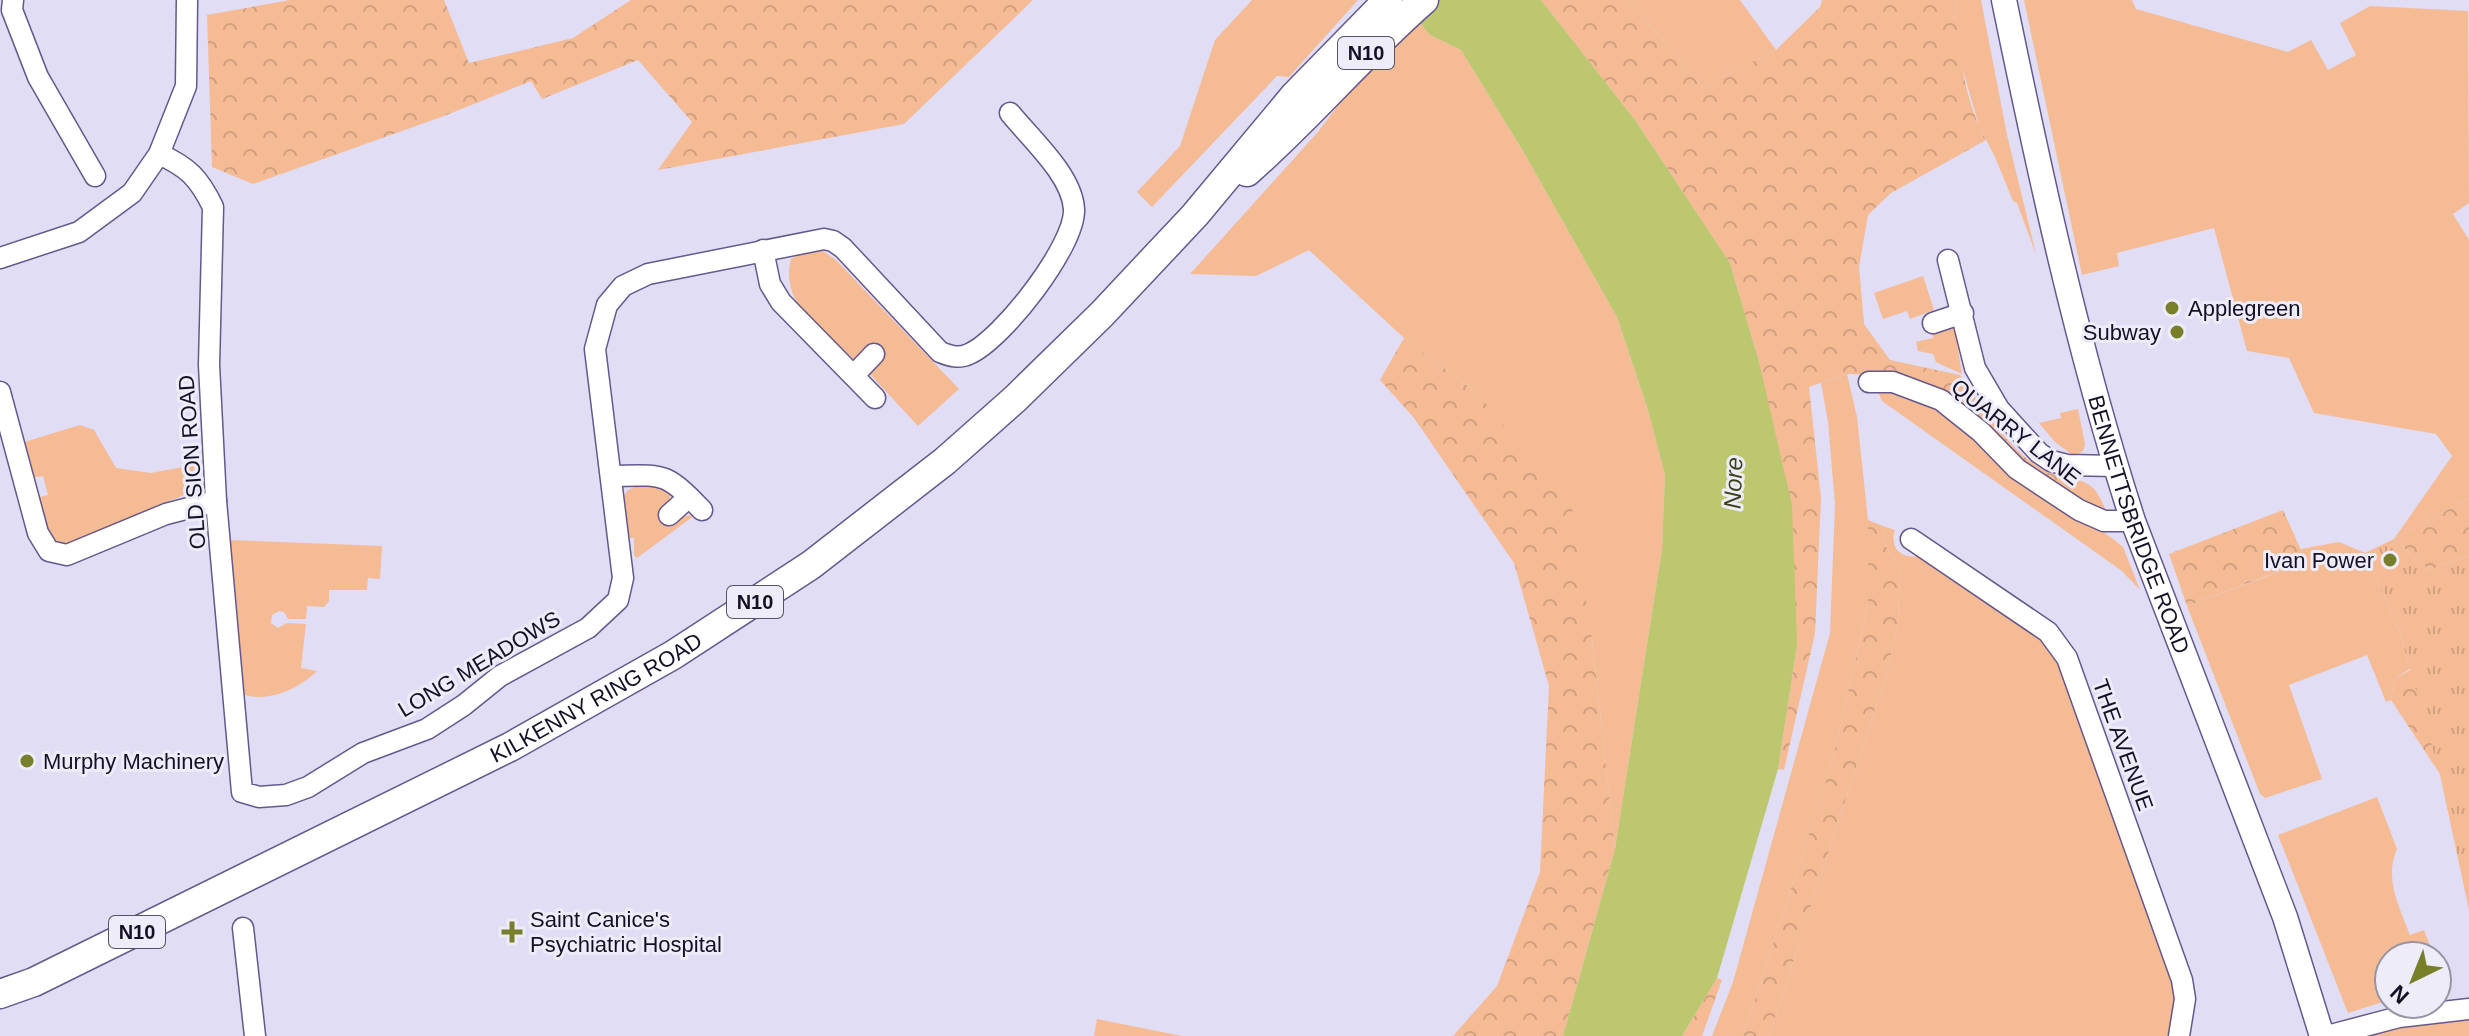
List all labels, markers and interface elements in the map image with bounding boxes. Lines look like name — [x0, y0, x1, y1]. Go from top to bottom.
road number: N10 — [1338, 37, 1394, 69]
place label: Applegreen — [2188, 296, 2301, 321]
marker: Applegreen — [2163, 299, 2181, 317]
place label: Subway — [2083, 320, 2161, 345]
marker: Subway — [2168, 323, 2186, 341]
street label: OLD SION ROAD — [173, 374, 211, 550]
street label: QUARRY LANE — [1946, 374, 2086, 490]
street label: BENNETTSBRIDGE ROAD — [2084, 392, 2195, 657]
water label: Nore — [1719, 457, 1747, 509]
place label: Ivan Power — [2264, 548, 2374, 573]
marker: Ivan Power — [2381, 551, 2399, 569]
road number: N10 — [727, 586, 783, 618]
street label: LONG MEADOWS — [393, 606, 565, 722]
street label: KILKENNY RING ROAD — [486, 627, 706, 767]
street label: THE AVENUE — [2088, 676, 2158, 814]
place label: Murphy Machinery — [43, 749, 224, 774]
marker: Murphy Machinery — [18, 752, 36, 770]
place label: Saint Canice's Psychiatric Hospital — [530, 907, 722, 957]
road number: N10 — [109, 916, 165, 948]
marker: Saint Canice's Psychiatric Hospital — [501, 921, 523, 943]
north arrow — [2373, 940, 2453, 1020]
text: N — [2385, 980, 2414, 1009]

